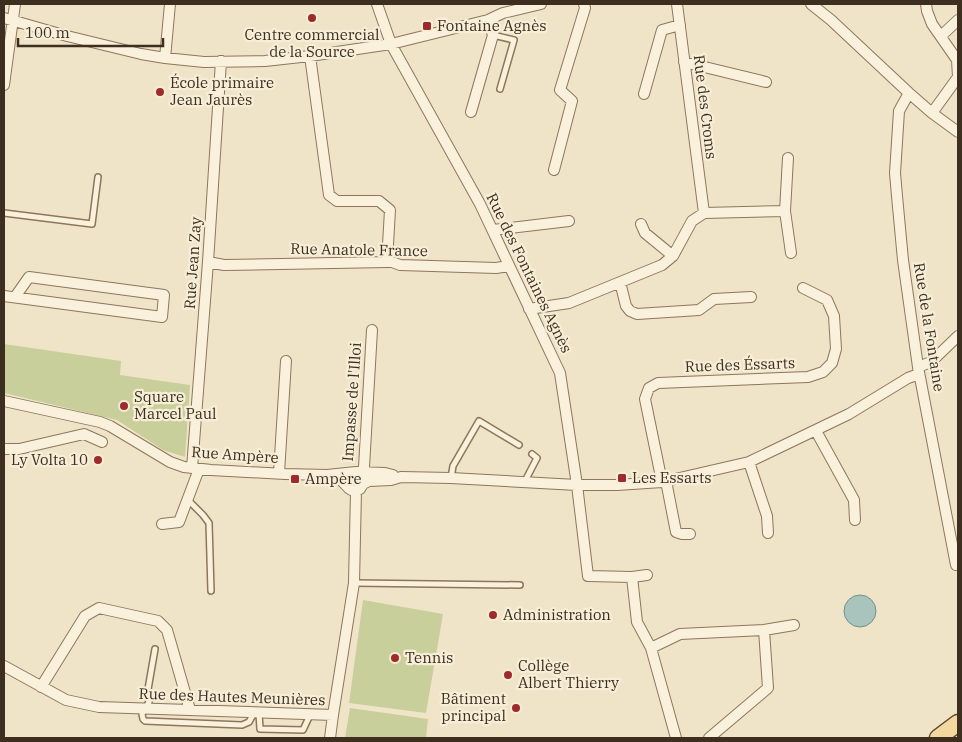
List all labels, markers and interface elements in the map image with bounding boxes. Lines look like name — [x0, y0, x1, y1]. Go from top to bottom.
marker: Centre commercial de la Source — [306, 12, 318, 24]
scale bar — [18, 15, 162, 47]
place label: Fontaine Agnès — [437, 16, 547, 35]
marker: Fontaine Agnès — [421, 20, 433, 32]
text: 100 m — [25, 23, 70, 42]
place label: Centre commercial de la Source — [244, 25, 380, 61]
street label: Rue des Croms — [690, 54, 721, 160]
place label: École primaire Jean Jaurès — [170, 73, 274, 109]
marker: École primaire Jean Jaurès — [154, 86, 166, 98]
street label: Rue des Fontaines Agnès — [482, 190, 576, 356]
street label: Rue Jean Zay — [180, 216, 205, 310]
street label: Rue Anatole France — [290, 239, 428, 260]
street label: Rue de la Fontaine — [910, 261, 949, 393]
street label: Impasse de l'Illoi — [338, 342, 365, 462]
street label: Rue des Éssarts — [684, 353, 796, 376]
place label: Square Marcel Paul — [134, 387, 217, 423]
marker: Square Marcel Paul — [118, 400, 130, 412]
street label: Rue Ampère — [191, 442, 279, 467]
place label: Ly Volta 10 — [11, 450, 88, 469]
marker: Ly Volta 10 — [92, 454, 104, 466]
place label: Les Essarts — [632, 468, 712, 487]
place label: Ampère — [305, 469, 362, 488]
marker: Les Essarts — [616, 472, 628, 484]
marker: Ampère — [289, 473, 301, 485]
place label: Administration — [503, 605, 611, 624]
marker: Administration — [487, 609, 499, 621]
place label: Tennis — [405, 648, 453, 667]
marker: Tennis — [389, 652, 401, 664]
place label: Collège Albert Thierry — [518, 656, 619, 692]
marker: Collège Albert Thierry — [502, 669, 514, 681]
street label: Rue des Hautes Meunières — [138, 684, 326, 709]
place label: Bâtiment principal — [441, 689, 506, 725]
marker: Bâtiment principal — [510, 702, 522, 714]

